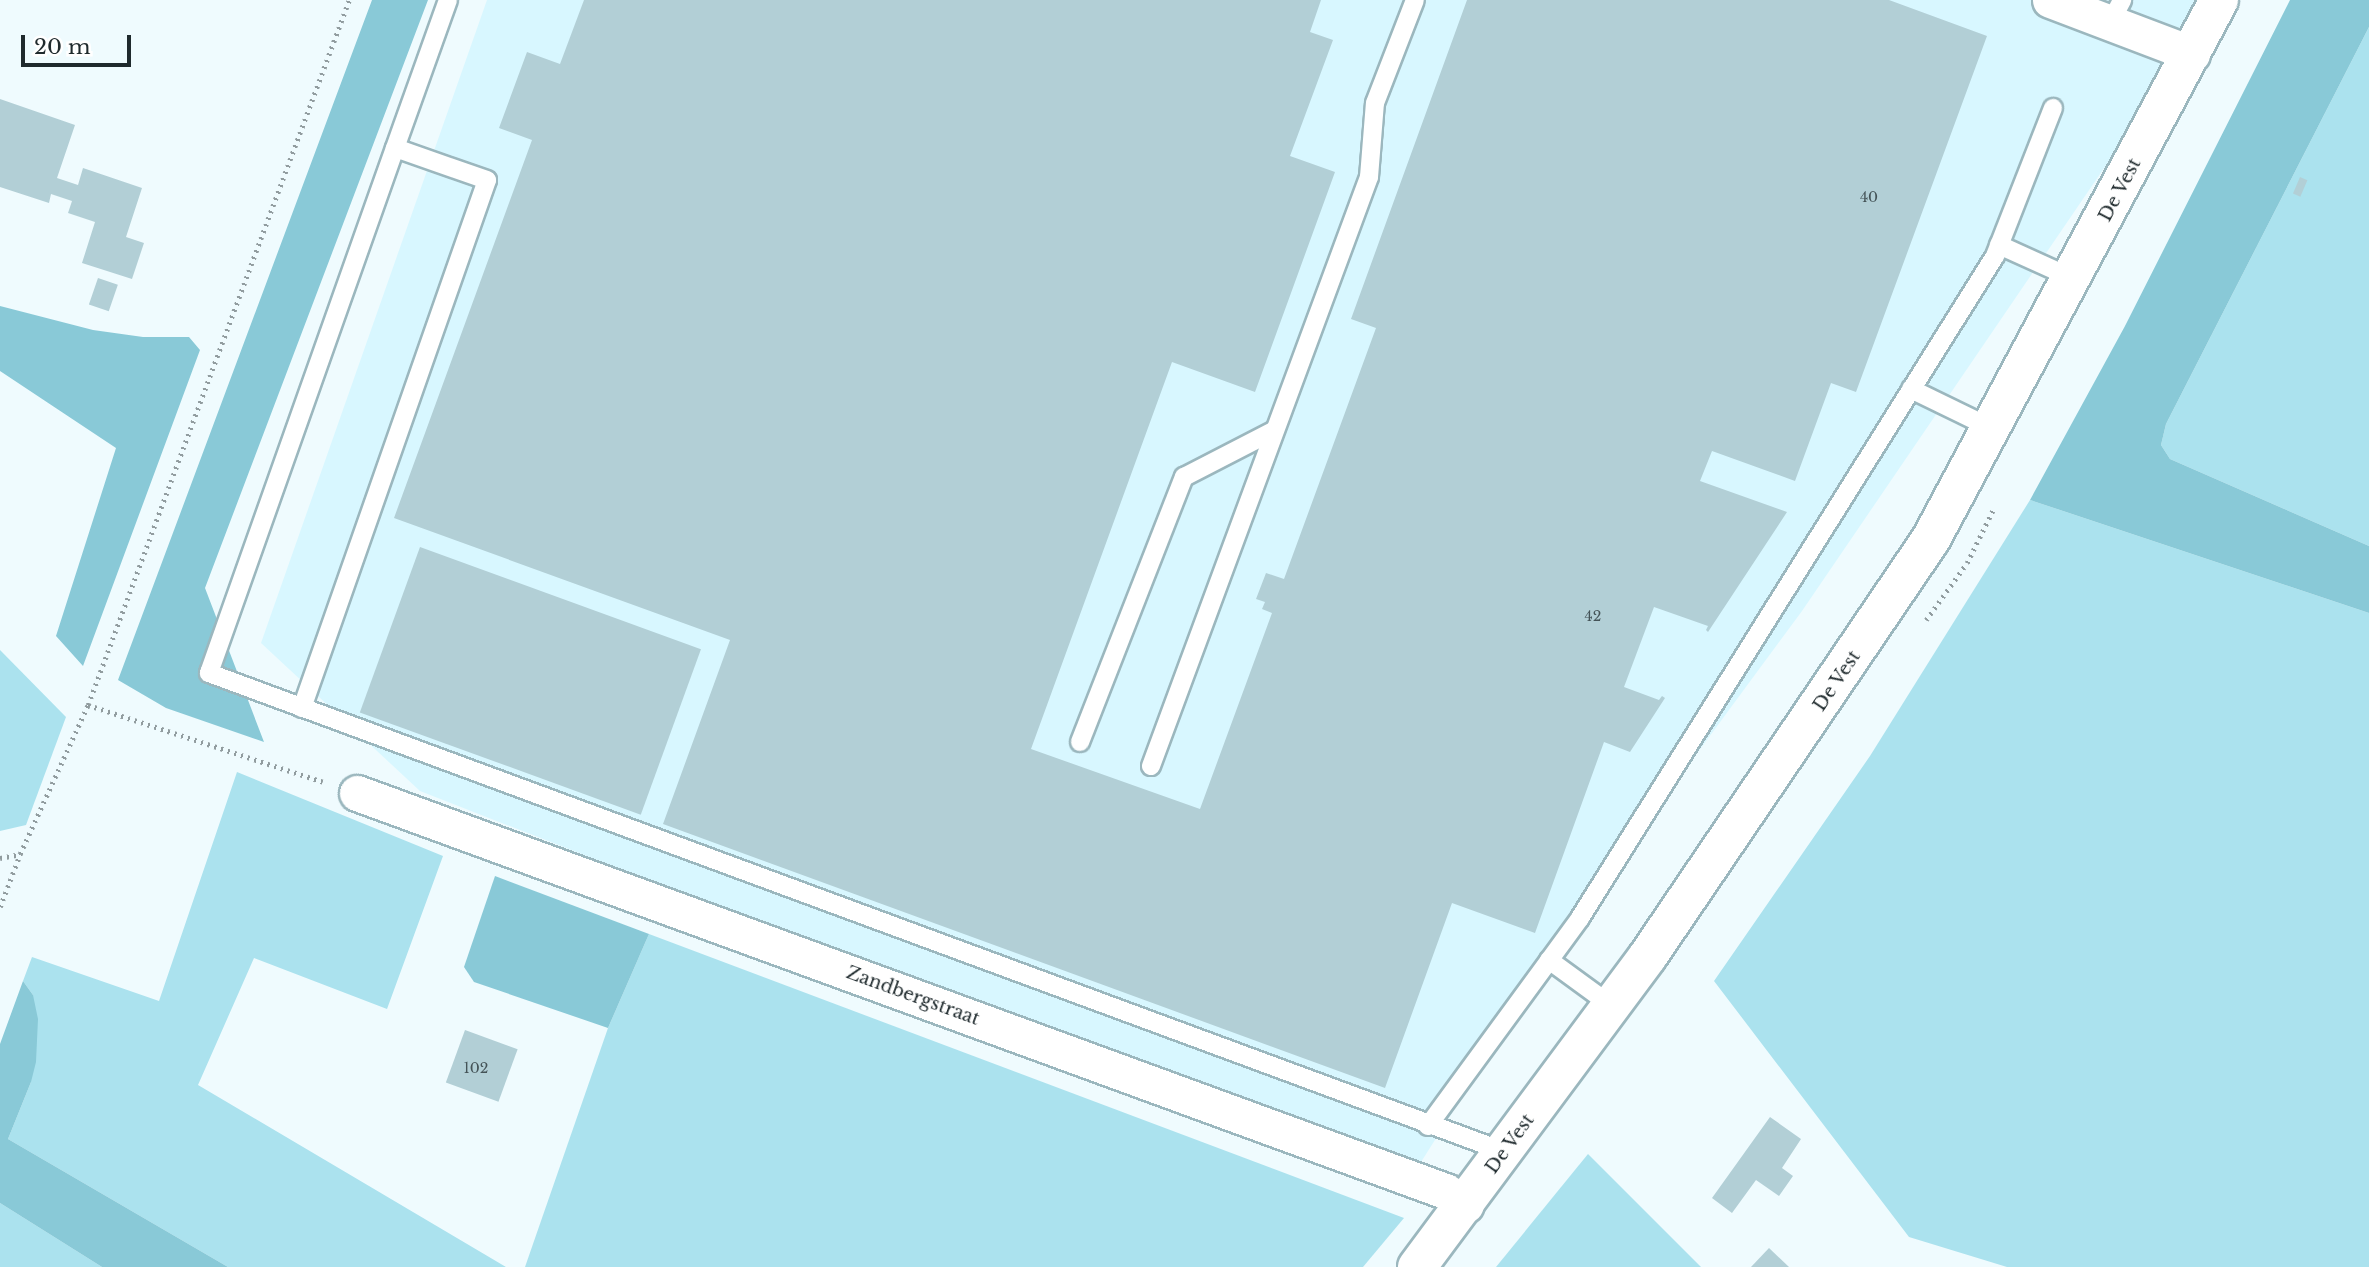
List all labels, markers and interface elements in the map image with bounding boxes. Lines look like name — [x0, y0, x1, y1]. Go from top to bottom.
scale bar — [24, 21, 135, 65]
text: 20 m — [34, 34, 91, 60]
street label: De Vest — [2094, 154, 2146, 226]
house number: 40 — [1860, 189, 1878, 205]
house number: 42 — [1585, 608, 1601, 624]
street label: De Vest — [1809, 646, 1865, 716]
street label: Zandbergstraat — [843, 962, 983, 1030]
house number: 102 — [464, 1060, 488, 1076]
street label: De Vest — [1481, 1110, 1539, 1178]

